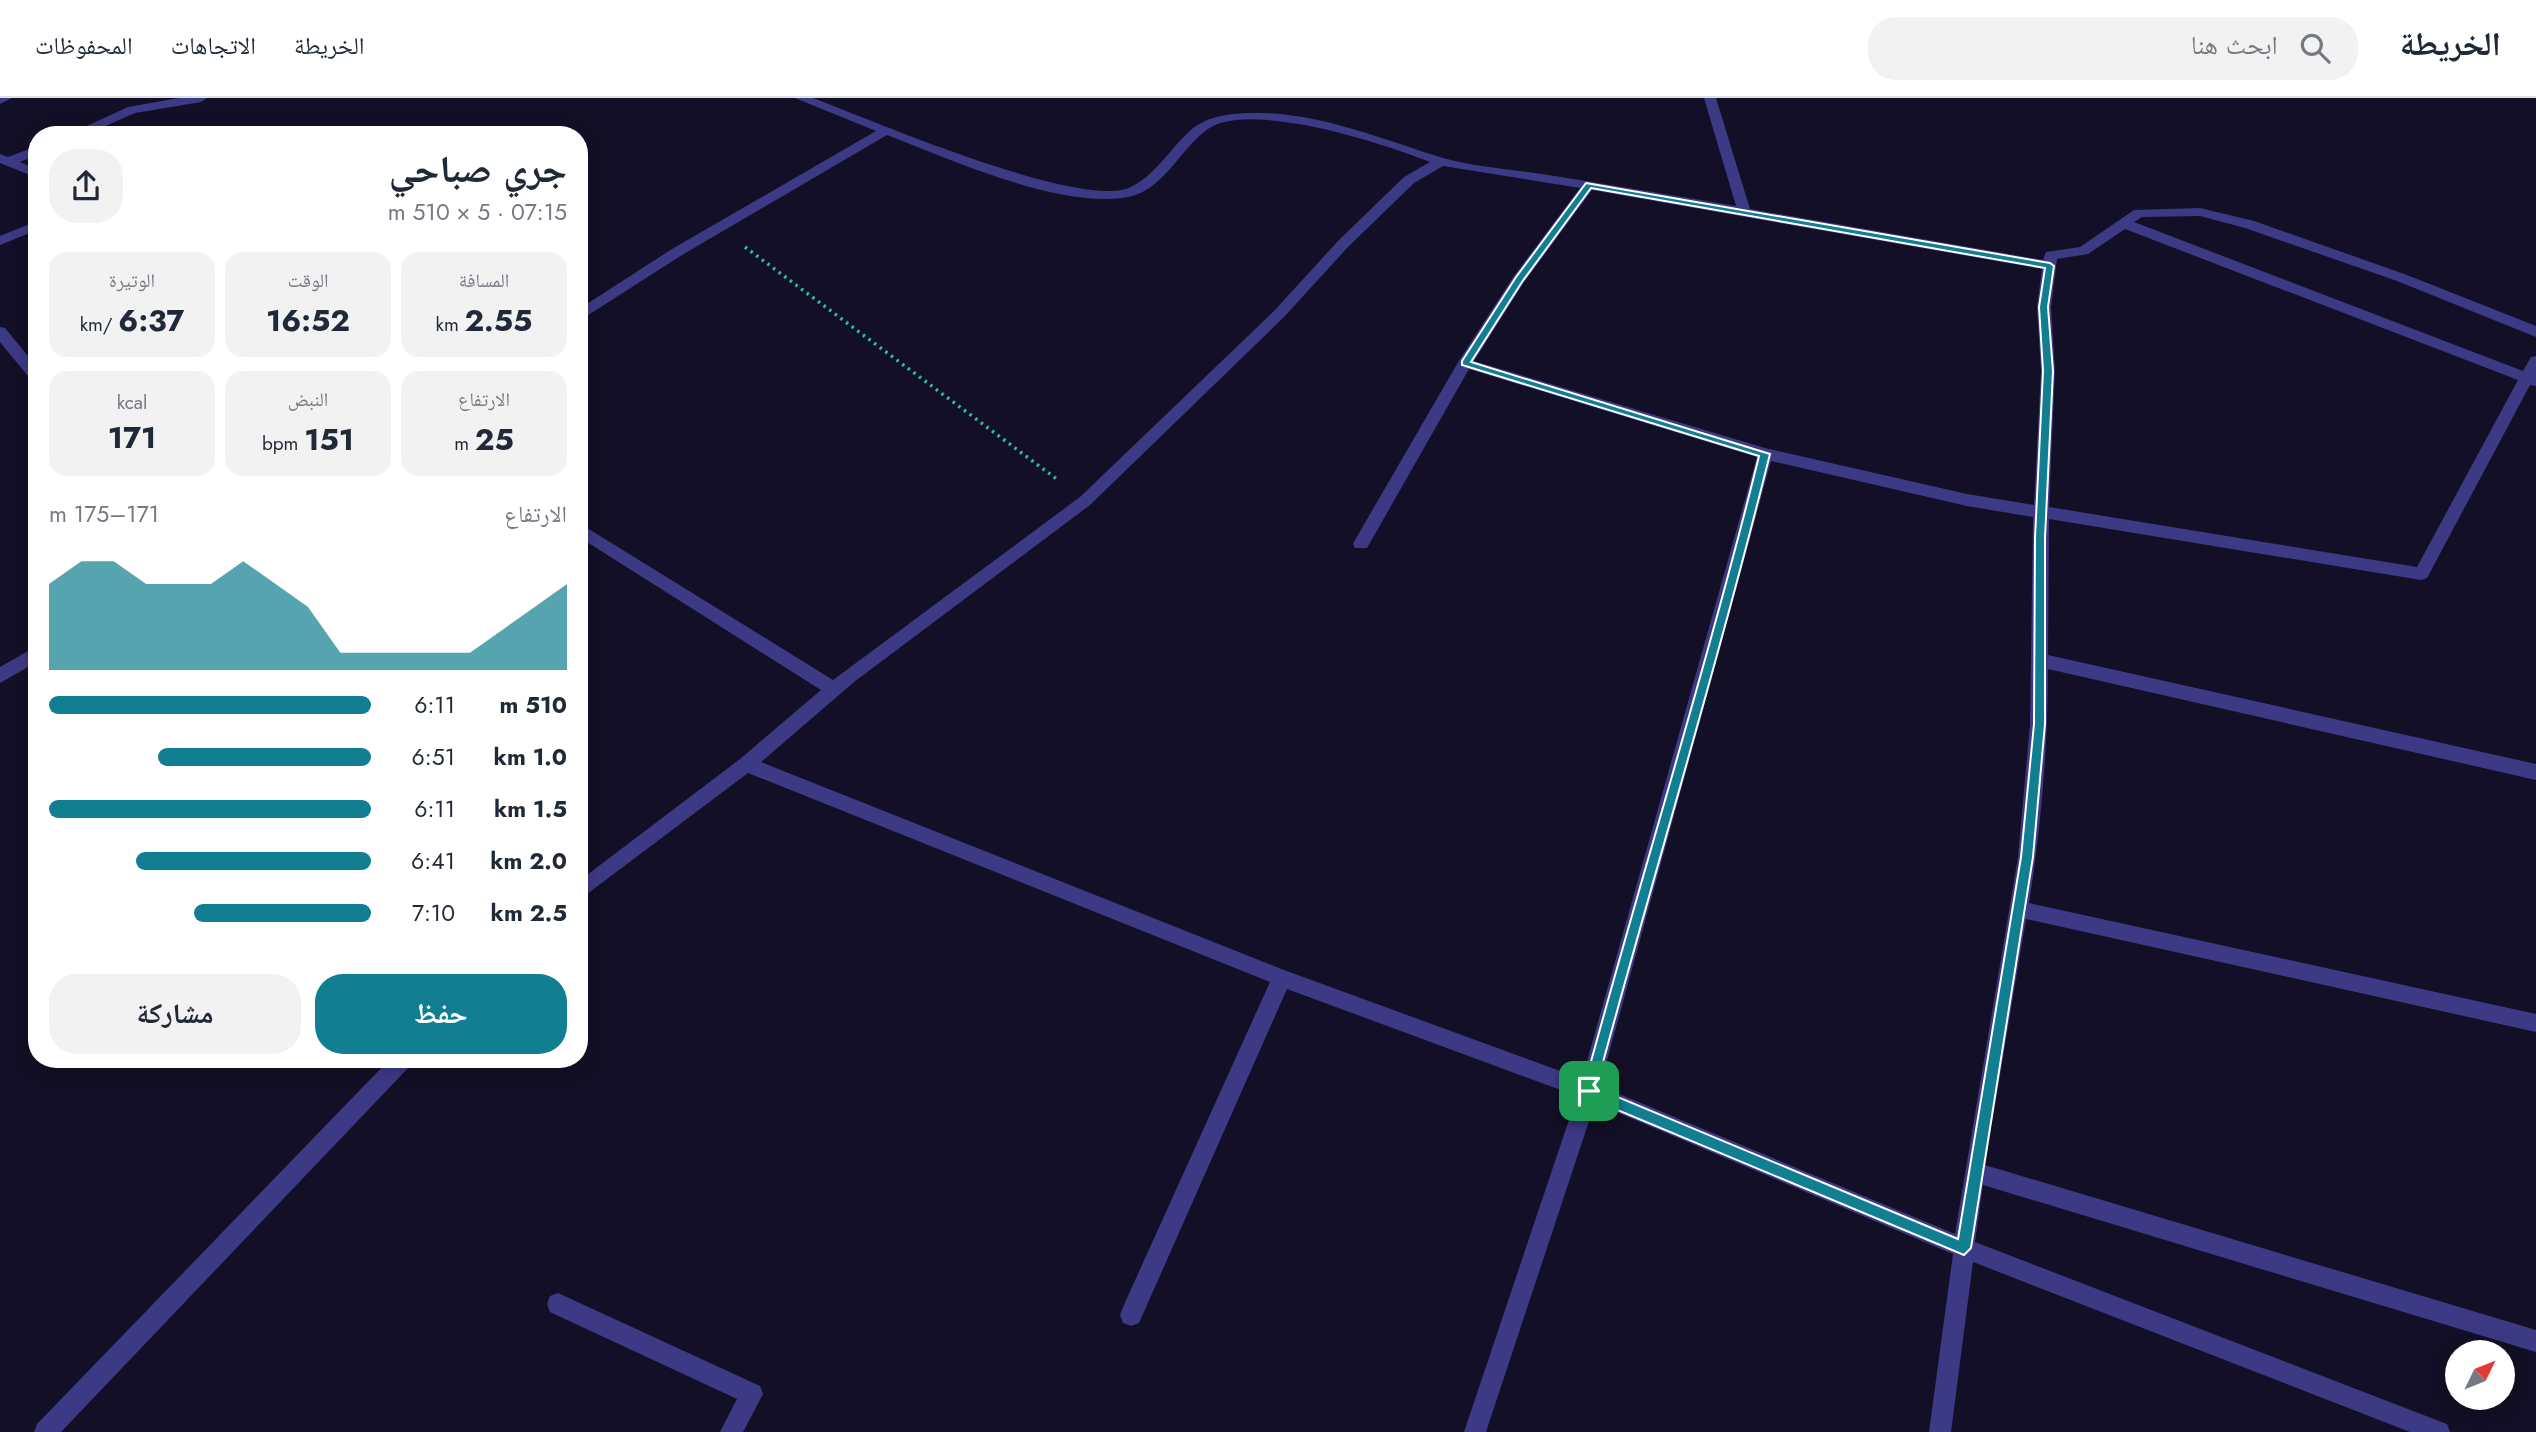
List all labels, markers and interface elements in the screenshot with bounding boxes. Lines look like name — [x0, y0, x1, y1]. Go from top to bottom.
search box — [1868, 17, 2358, 80]
text: الخريطة — [2400, 20, 2501, 67]
text: ابحث هنا — [2191, 26, 2278, 64]
text: المحفوظات — [35, 28, 133, 63]
text: الاتجاهات — [171, 28, 256, 63]
text: الخريطة — [294, 28, 365, 63]
icon: search — [2296, 29, 2334, 67]
text: جري صباحي — [389, 141, 567, 196]
button: share — [49, 149, 123, 223]
text: 07:15 · 5 × 510 m — [388, 195, 567, 229]
text: الوتيرة — [109, 267, 155, 294]
text: الوقت — [288, 267, 328, 294]
text: المسافة — [459, 267, 509, 294]
text: 6:37 — [118, 299, 184, 342]
text: 16:52 — [266, 299, 350, 342]
text: 2.55 — [464, 299, 532, 342]
text: /km — [80, 311, 118, 338]
text: km — [436, 311, 464, 338]
text: النبض — [288, 386, 328, 413]
text: الارتفاع — [458, 386, 510, 413]
text: kcal — [117, 389, 147, 416]
text: 171 — [108, 416, 156, 459]
text: 151 — [304, 418, 354, 461]
text: 25 — [475, 418, 514, 461]
text: bpm — [262, 430, 304, 457]
text: m — [454, 430, 475, 457]
text: 171–175 m — [49, 497, 159, 531]
text: الارتفاع — [504, 497, 567, 531]
text: 6:11 — [414, 688, 455, 722]
text: 510 m — [499, 688, 567, 722]
text: 6:51 — [412, 740, 455, 774]
text: 1.0 km — [494, 740, 567, 774]
text: 6:11 — [414, 792, 455, 826]
text: 1.5 km — [494, 792, 567, 826]
text: 6:41 — [411, 844, 455, 878]
text: 2.0 km — [490, 844, 567, 878]
text: 7:10 — [412, 896, 455, 930]
text: 2.5 km — [491, 896, 567, 930]
button: مشاركة — [49, 974, 301, 1054]
button: حفظ — [315, 974, 567, 1054]
pin — [1559, 1061, 1619, 1121]
icon: arrive — [1570, 1072, 1608, 1110]
north arrow — [2445, 1340, 2515, 1410]
map controls — [2445, 1340, 2515, 1410]

